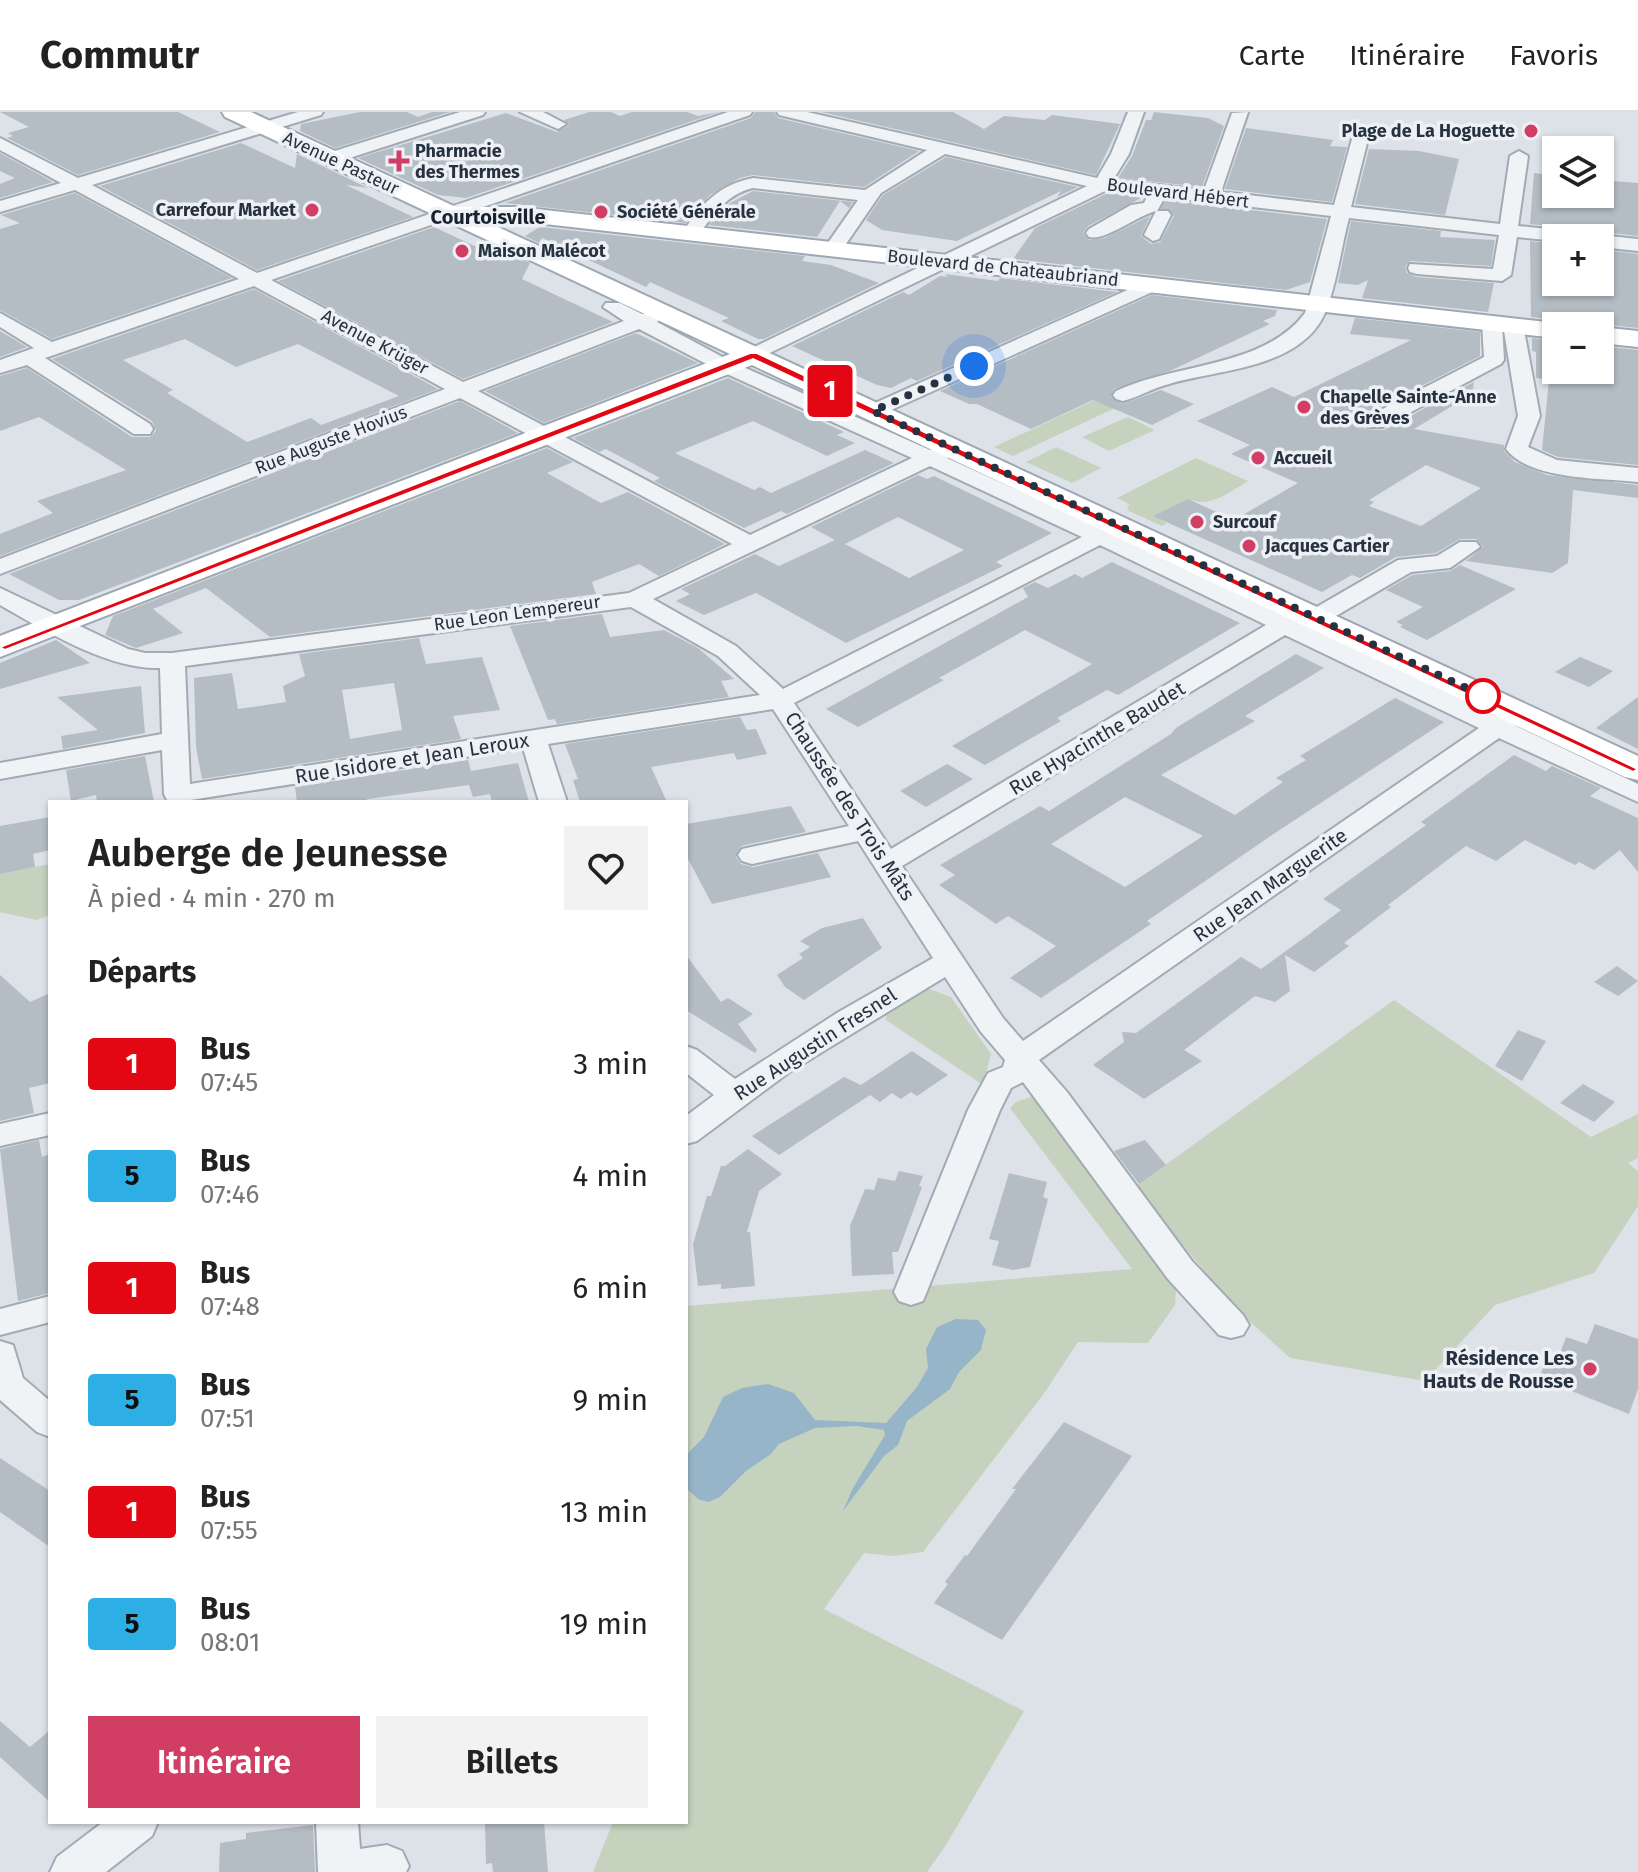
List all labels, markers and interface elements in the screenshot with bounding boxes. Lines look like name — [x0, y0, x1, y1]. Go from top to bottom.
text: Commutr — [40, 32, 199, 78]
text: Carte — [1239, 39, 1305, 72]
text: Itinéraire — [1349, 39, 1465, 72]
text: Favoris — [1509, 39, 1598, 72]
place label: Plage de La Hoguette — [1342, 120, 1515, 142]
marker: Plage de La Hoguette — [1522, 122, 1540, 140]
street label: Avenue Pasteur — [279, 127, 403, 200]
map controls — [1542, 136, 1614, 384]
button: layers — [1542, 136, 1614, 208]
place label: Pharmacie des Thermes — [415, 140, 520, 183]
marker: Pharmacie des Thermes — [390, 152, 408, 170]
street label: Boulevard Hébert — [1106, 173, 1251, 213]
place label: Carrefour Market — [156, 199, 297, 221]
marker: Carrefour Market — [303, 201, 321, 219]
place label: Société Générale — [617, 201, 756, 223]
marker: Société Générale — [592, 203, 610, 221]
district label: Courtoisville — [431, 205, 545, 229]
button: + — [1542, 224, 1614, 296]
place label: Maison Malécot — [478, 240, 607, 262]
marker: Maison Malécot — [453, 242, 471, 260]
street label: Boulevard de Chateaubriand — [886, 245, 1120, 291]
street label: Avenue Krüger — [318, 305, 432, 380]
button: − — [1542, 312, 1614, 384]
your location — [954, 346, 994, 386]
line badge: 1 — [804, 365, 856, 417]
text: 1 — [824, 374, 837, 407]
place label: Chapelle Sainte-Anne des Grèves — [1320, 386, 1497, 429]
marker: Chapelle Sainte-Anne des Grèves — [1295, 398, 1313, 416]
street label: Rue Auguste Hovius — [252, 401, 410, 479]
place label: Accueil — [1273, 447, 1333, 469]
marker: Accueil — [1249, 449, 1267, 467]
place label: Surcouf — [1213, 511, 1277, 533]
marker: Surcouf — [1188, 513, 1206, 531]
place label: Jacques Cartier — [1264, 535, 1390, 557]
marker: Jacques Cartier — [1240, 537, 1258, 555]
street label: Rue Leon Lempereur — [432, 590, 602, 636]
street label: Rue Hyacinthe Baudet — [1005, 676, 1190, 800]
unlabelled marker — [1466, 679, 1500, 713]
street label: Chaussée des Trois Mâts — [780, 707, 920, 905]
street label: Rue Isidore et Jean Leroux — [293, 728, 531, 788]
street label: Rue Jean Marguerite — [1188, 823, 1352, 947]
button: heart — [564, 826, 648, 910]
text: Auberge de Jeunesse — [88, 830, 448, 876]
text: À pied · 4 min · 270 m — [88, 883, 335, 914]
text: Départs — [88, 954, 196, 990]
street label: Rue Augustin Fresnel — [729, 982, 901, 1106]
text: Bus — [200, 1031, 250, 1067]
text: 3 min — [573, 1046, 648, 1082]
text: 1 — [126, 1047, 139, 1080]
text: 07:45 — [200, 1067, 258, 1098]
text: Bus — [200, 1143, 250, 1179]
text: 4 min — [572, 1158, 648, 1194]
text: 5 — [124, 1159, 140, 1192]
text: 07:46 — [200, 1179, 259, 1210]
text: Bus — [200, 1255, 250, 1291]
text: 6 min — [572, 1270, 648, 1306]
text: 1 — [126, 1271, 139, 1304]
text: 07:48 — [200, 1291, 260, 1322]
place label: Résidence Les Hauts de Rousse — [1423, 1346, 1574, 1393]
marker: Résidence Les Hauts de Rousse — [1581, 1360, 1599, 1378]
text: Bus — [200, 1367, 250, 1403]
text: 9 min — [573, 1382, 648, 1418]
text: 5 — [124, 1383, 140, 1416]
text: 07:51 — [200, 1403, 255, 1434]
text: Bus — [200, 1479, 250, 1515]
text: 13 min — [560, 1494, 648, 1530]
text: 1 — [126, 1495, 139, 1528]
text: 07:55 — [200, 1515, 258, 1546]
text: Bus — [200, 1591, 250, 1627]
text: 19 min — [560, 1606, 648, 1642]
text: 5 — [124, 1607, 140, 1640]
text: 08:01 — [200, 1627, 260, 1658]
button: Itinéraire — [88, 1716, 360, 1808]
button: Billets — [376, 1716, 648, 1808]

